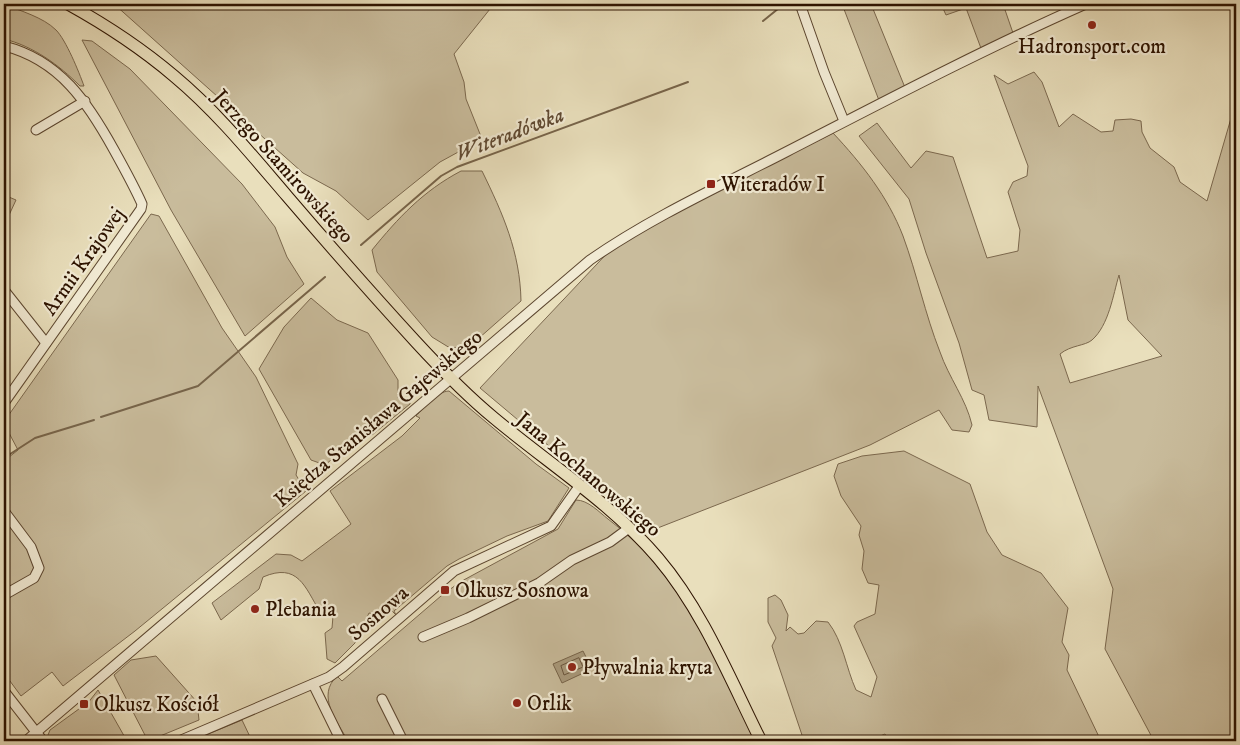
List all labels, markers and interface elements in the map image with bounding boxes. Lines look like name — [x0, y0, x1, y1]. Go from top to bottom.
marker: Hadronsport.com — [1086, 19, 1098, 31]
place label: Hadronsport.com — [1018, 34, 1166, 60]
street label: Jerzego Stamirowskiego — [206, 83, 359, 249]
water label: Witeradówka — [451, 101, 568, 168]
place label: Witeradów I — [720, 172, 825, 198]
marker: Witeradów I — [705, 178, 717, 190]
street label: Armii Krajowej — [37, 202, 131, 321]
street label: Księdza Stanisława Gajewskiego — [269, 324, 488, 513]
street label: Jana Kochanowskiego — [509, 405, 666, 543]
place label: Olkusz Sosnowa — [455, 578, 589, 604]
street label: Sosnowa — [343, 580, 414, 647]
marker: Olkusz Sosnowa — [439, 584, 451, 596]
place label: Plebania — [265, 597, 336, 623]
marker: Plebania — [249, 603, 261, 615]
place label: Pływalnia kryta — [582, 655, 713, 681]
marker: Pływalnia kryta — [566, 661, 578, 673]
place label: Orlik — [527, 691, 572, 717]
place label: Olkusz Kościół — [94, 692, 219, 718]
marker: Orlik — [511, 697, 523, 709]
marker: Olkusz Kościół — [78, 698, 90, 710]

